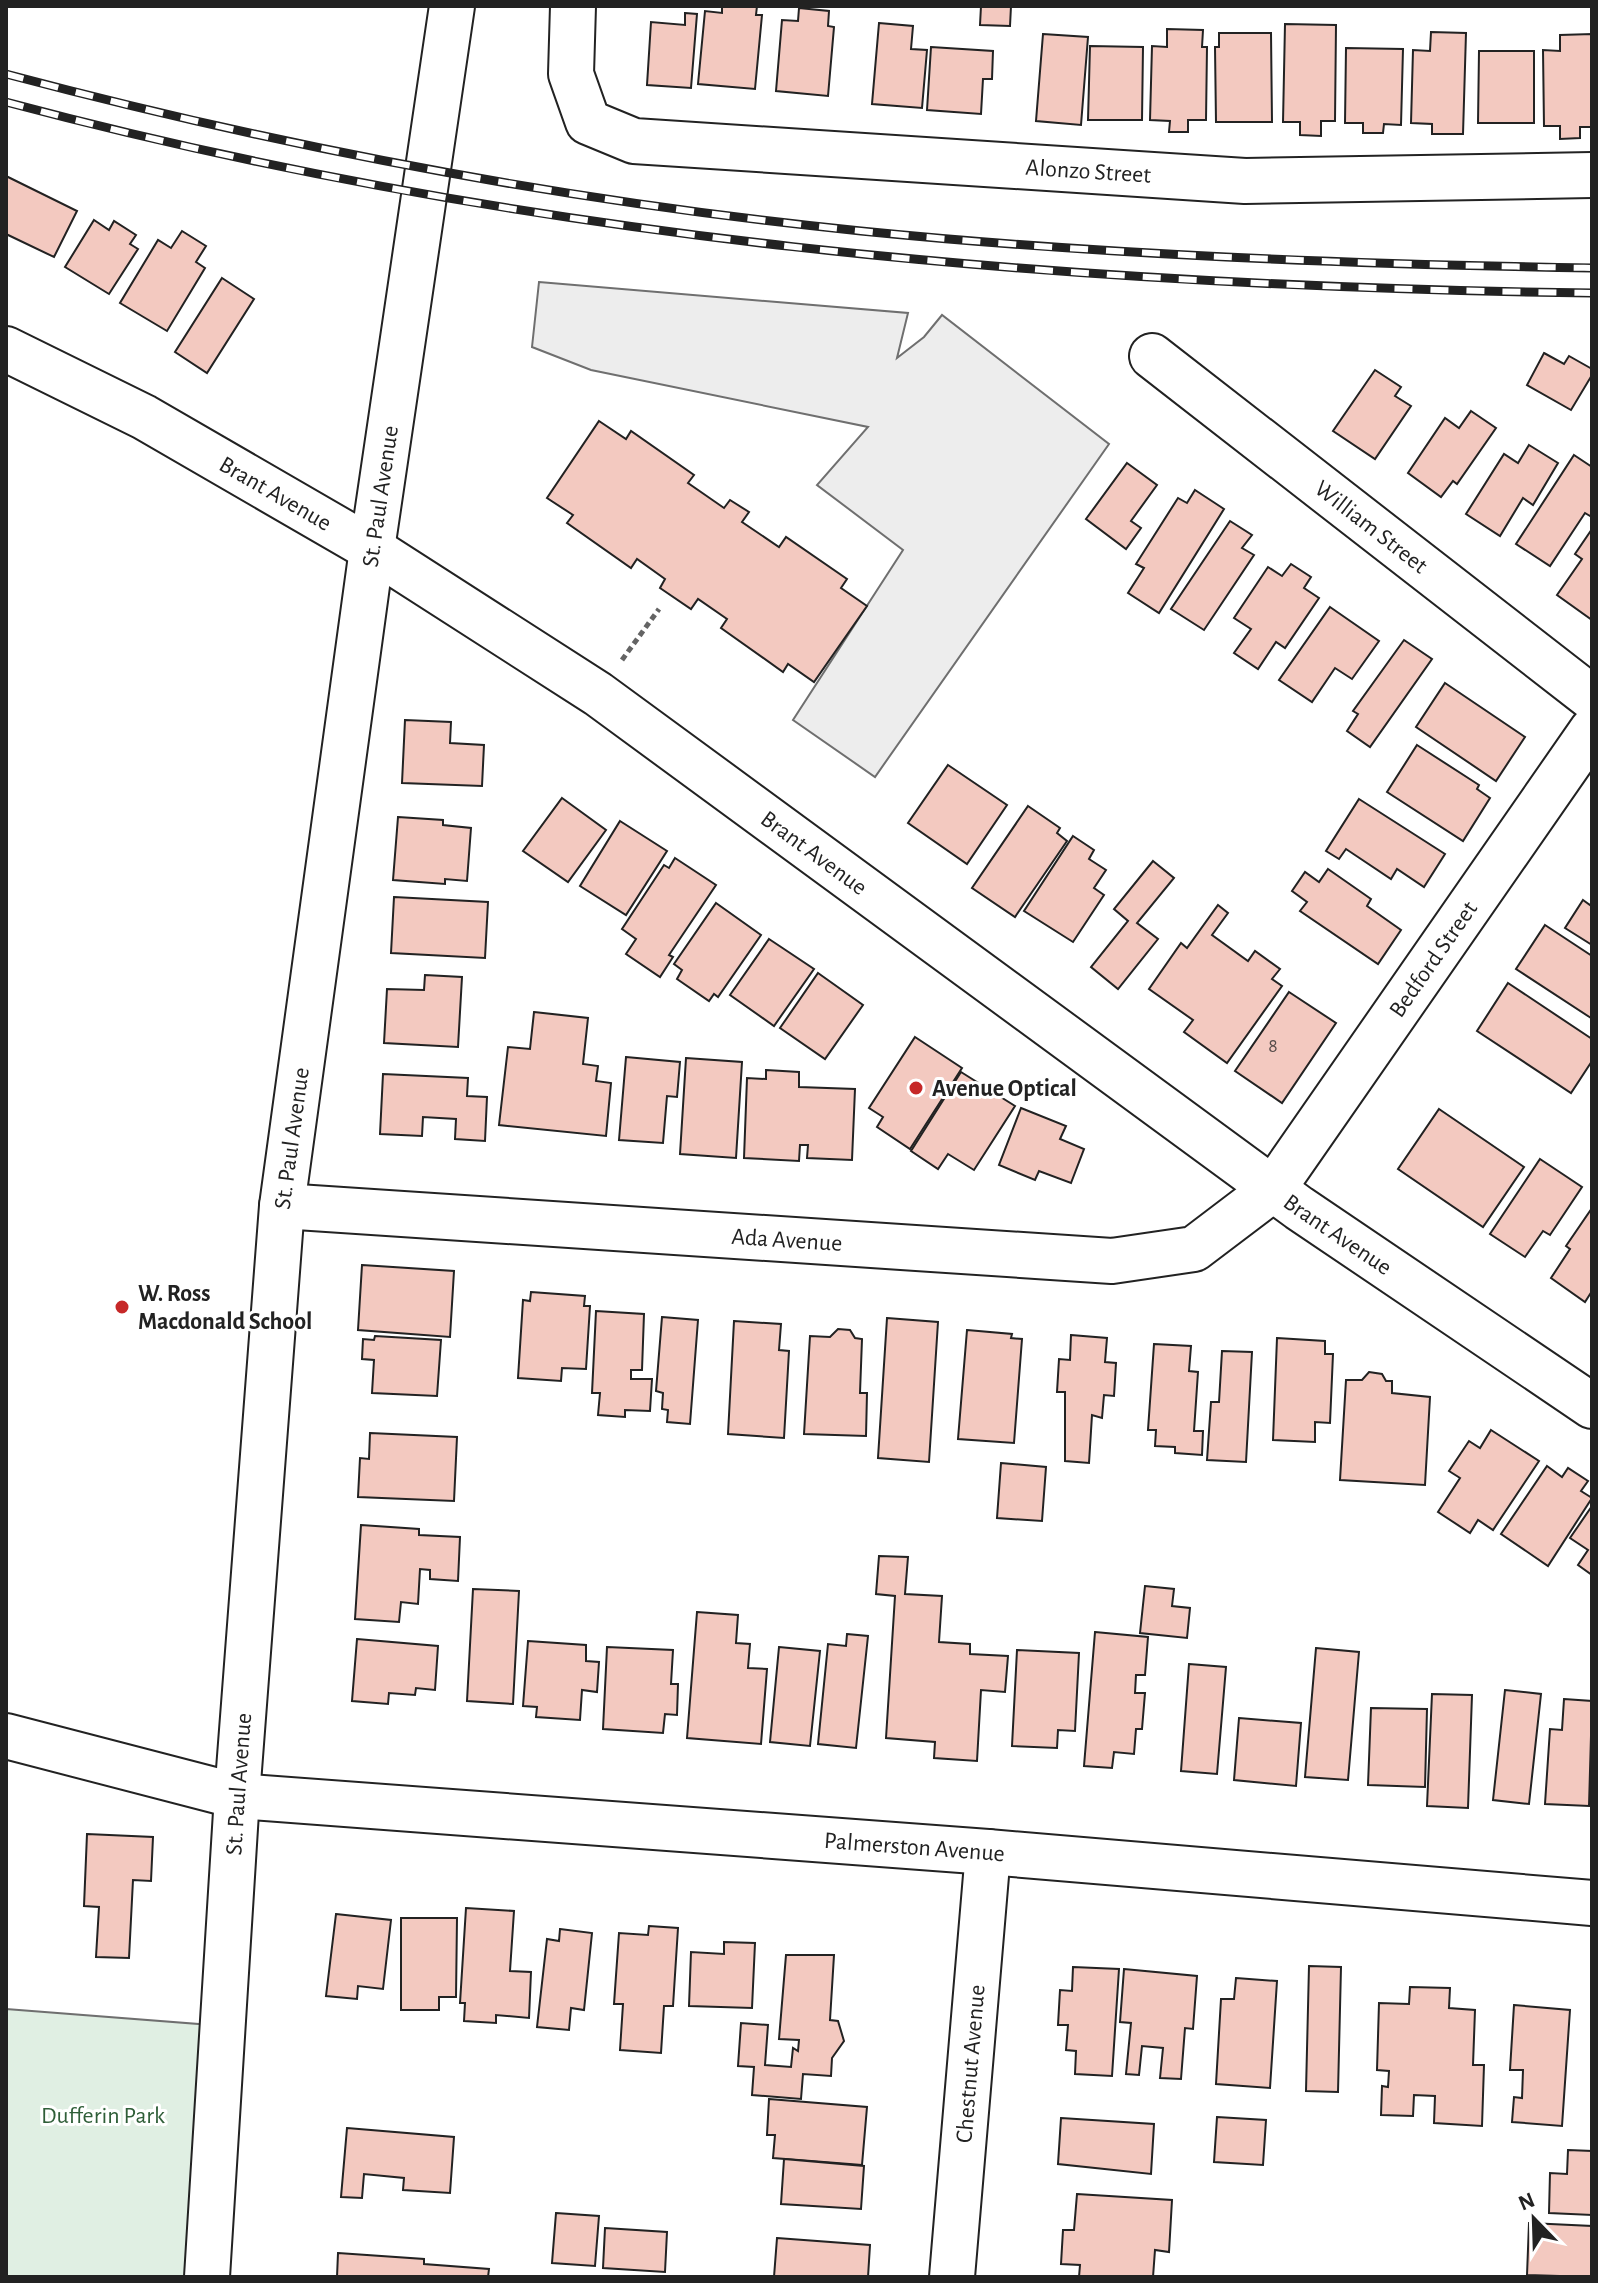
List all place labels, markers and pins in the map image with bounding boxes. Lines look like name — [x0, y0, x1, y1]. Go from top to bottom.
place label: Avenue Optical — [932, 1077, 1077, 1101]
marker: Avenue Optical — [907, 1079, 925, 1097]
place label: W. Ross Macdonald School — [138, 1282, 312, 1334]
marker: W. Ross Macdonald School — [113, 1298, 131, 1316]

